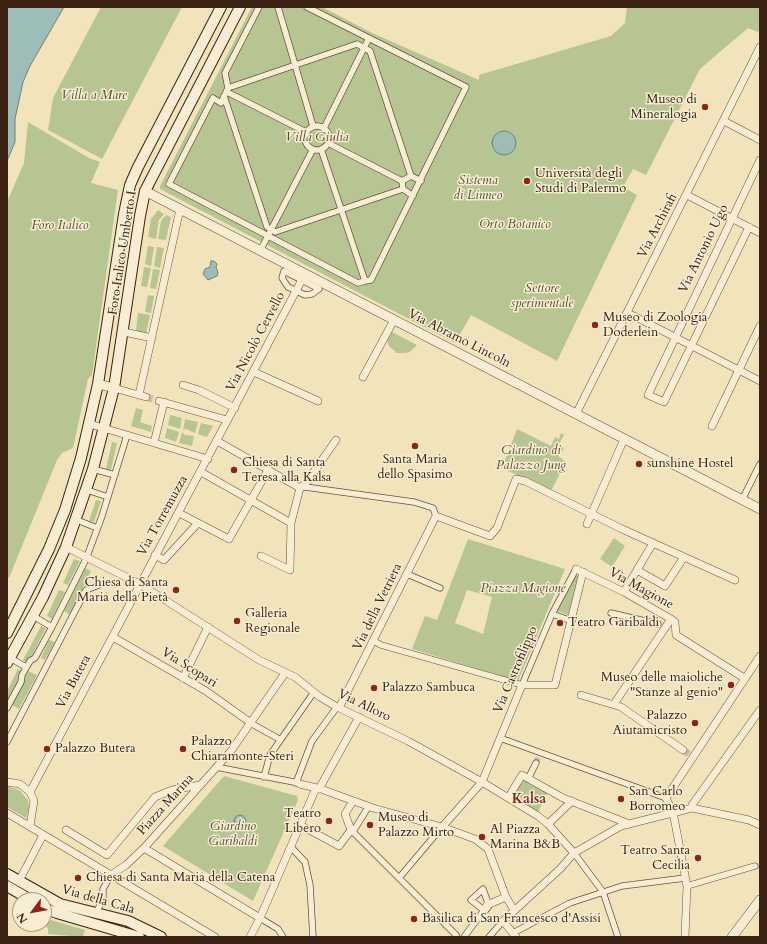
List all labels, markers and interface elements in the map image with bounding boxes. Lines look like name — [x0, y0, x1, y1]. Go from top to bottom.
park label: Villa a Mare — [61, 88, 127, 104]
place label: Museo di Mineralogia — [631, 92, 697, 123]
marker: Museo di Mineralogia — [700, 102, 710, 112]
park label: Villa Giulia — [285, 130, 349, 146]
place label: Università degli Studi di Palermo — [535, 166, 626, 197]
park label: Sistema di Linneo — [454, 173, 502, 204]
marker: Università degli Studi di Palermo — [522, 176, 532, 186]
street label: Foro Italico Umberto I — [105, 190, 141, 316]
street label: Via Archirafi — [635, 191, 681, 261]
street label: Via Antonio Ugo — [676, 202, 732, 296]
park label: Orto Botanico — [479, 217, 551, 233]
park label: Foro Italico — [31, 218, 89, 234]
park label: Settore sperimentale — [511, 281, 573, 312]
street label: Via Nicolò Cervello — [223, 290, 289, 394]
street label: Via Abramo Lincoln — [405, 306, 513, 372]
place label: Museo di Zoologia Doderlein — [603, 310, 707, 341]
marker: Museo di Zoologia Doderlein — [590, 320, 600, 330]
marker: Santa Maria dello Spasimo — [410, 441, 420, 451]
park label: Giardino di Palazzo Jung — [496, 443, 566, 474]
place label: Santa Maria dello Spasimo — [377, 452, 453, 483]
place label: Chiesa di Santa Teresa alla Kalsa — [242, 455, 331, 486]
place label: sunshine Hostel — [647, 456, 733, 472]
marker: sunshine Hostel — [634, 459, 644, 469]
marker: Chiesa di Santa Teresa alla Kalsa — [229, 465, 239, 475]
street label: Via Torremuzza — [134, 473, 192, 559]
street label: Via della Vetriera — [350, 561, 406, 653]
street label: Via Magione — [606, 565, 676, 613]
place label: Chiesa di Santa Maria della Pietà — [77, 575, 168, 606]
park label: Piazza Magione — [480, 581, 566, 597]
marker: Chiesa di Santa Maria della Pietà — [171, 585, 181, 595]
place label: Galleria Regionale — [245, 606, 300, 637]
place label: Teatro Garibaldi — [568, 615, 659, 631]
marker: Galleria Regionale — [232, 616, 242, 626]
marker: Teatro Garibaldi — [555, 618, 565, 628]
street label: Via Castrofilippo — [491, 624, 541, 716]
street label: Via Scopari — [158, 645, 220, 691]
street label: Via Butera — [53, 652, 95, 712]
place label: Museo delle maioliche "Stanze al genio" — [601, 670, 723, 701]
place label: Palazzo Sambuca — [382, 680, 475, 696]
marker: Museo delle maioliche "Stanze al genio" — [726, 680, 736, 690]
marker: Palazzo Sambuca — [369, 683, 379, 693]
street label: Via Alloro — [335, 687, 393, 725]
place label: Palazzo Aiutamicristo — [613, 708, 687, 739]
marker: Palazzo Aiutamicristo — [690, 718, 700, 728]
place label: Palazzo Chiaramonte-Steri — [191, 734, 294, 765]
place label: Palazzo Butera — [55, 741, 136, 757]
marker: Palazzo Butera — [42, 744, 52, 754]
marker: Palazzo Chiaramonte-Steri — [178, 744, 188, 754]
street label: Piazza Marina — [134, 771, 198, 839]
place label: San Carlo Borromeo — [629, 784, 685, 815]
district label: Kalsa — [512, 792, 546, 808]
marker: San Carlo Borromeo — [616, 794, 626, 804]
place label: Teatro Libero — [284, 806, 321, 837]
place label: Museo di Palazzo Mirto — [378, 810, 454, 841]
marker: Teatro Libero — [324, 816, 334, 826]
park label: Giardino Garibaldi — [209, 819, 257, 850]
marker: Museo di Palazzo Mirto — [365, 820, 375, 830]
place label: Al Piazza Marina B&B — [490, 822, 560, 853]
marker: Al Piazza Marina B&B — [477, 832, 487, 842]
place label: Teatro Santa Cecilia — [620, 843, 690, 874]
marker: Teatro Santa Cecilia — [693, 853, 703, 863]
place label: Chiesa di Santa Maria della Catena — [86, 870, 275, 886]
marker: Chiesa di Santa Maria della Catena — [73, 873, 83, 883]
street label: Via della Cala — [60, 882, 136, 918]
north arrow — [12, 892, 52, 932]
text: N — [13, 910, 31, 926]
place label: Basilica di San Francesco d'Assisi — [422, 911, 601, 927]
marker: Basilica di San Francesco d'Assisi — [409, 914, 419, 924]

